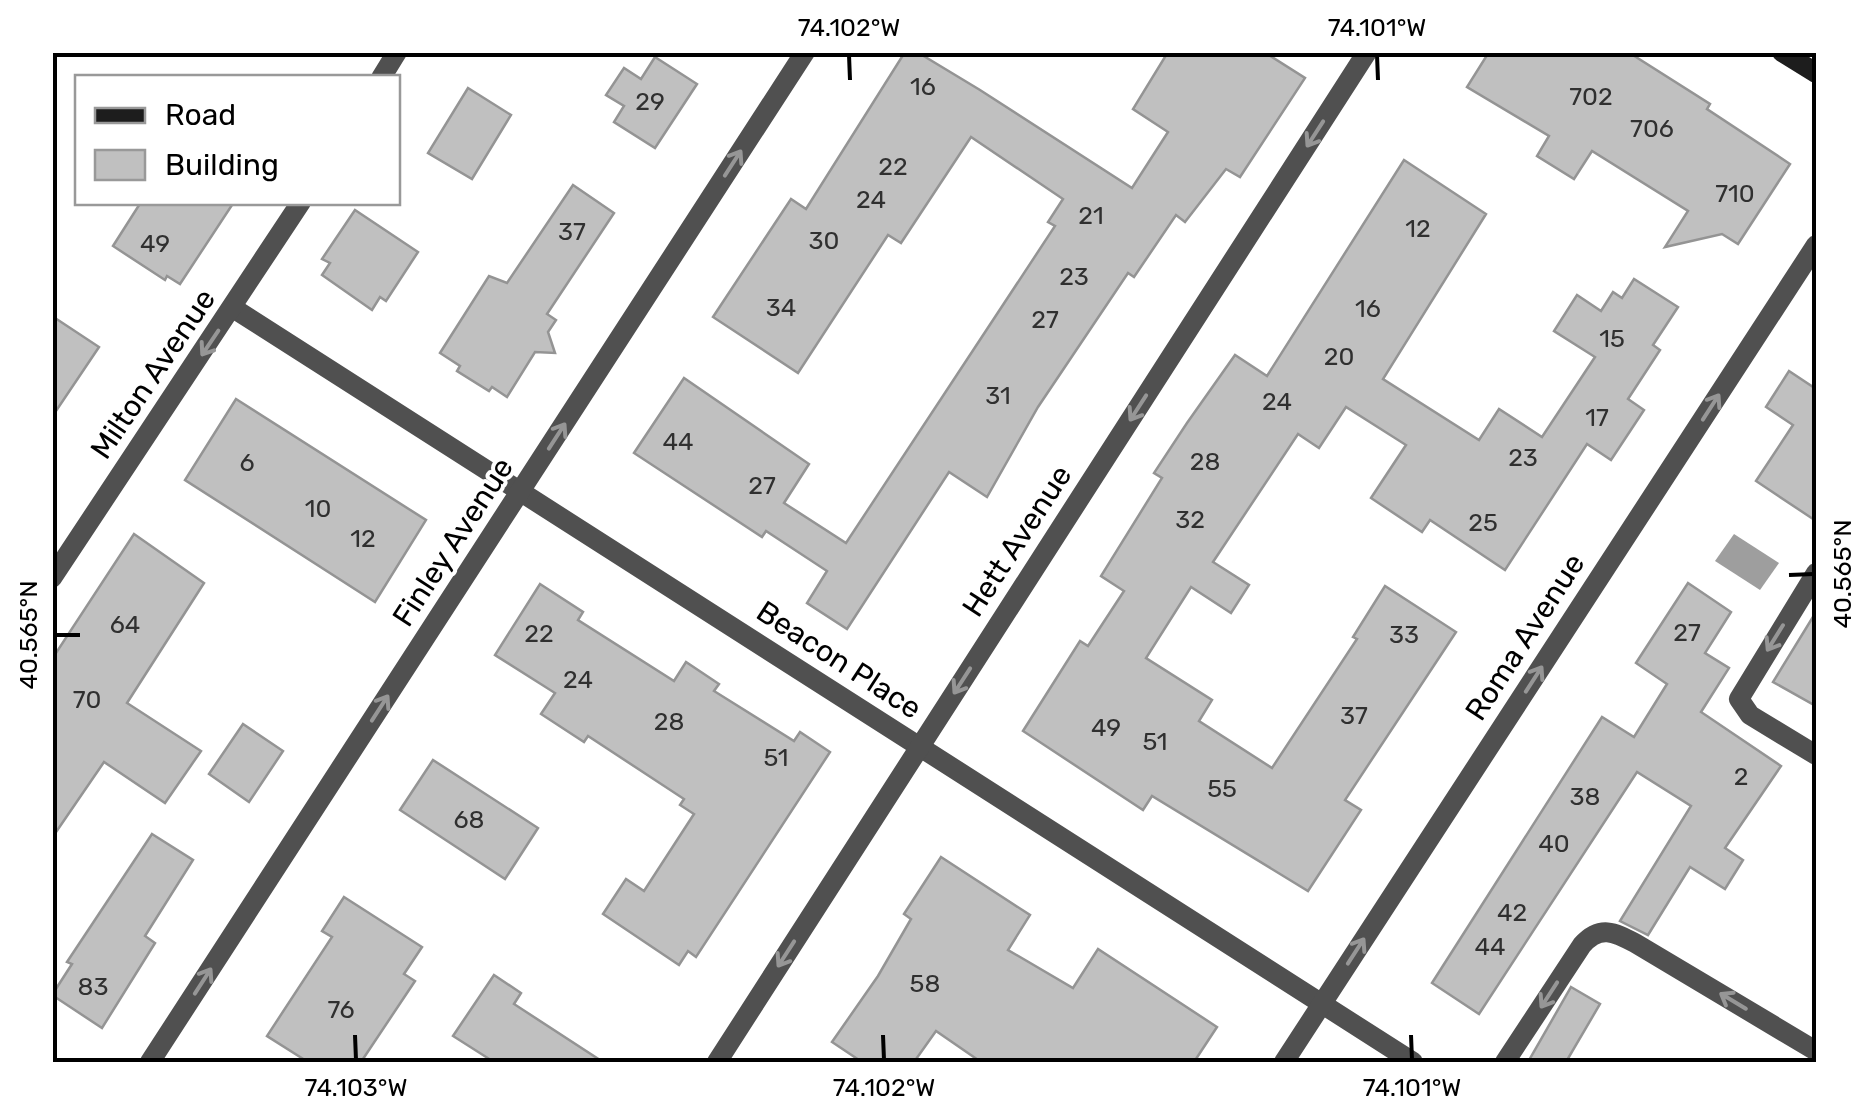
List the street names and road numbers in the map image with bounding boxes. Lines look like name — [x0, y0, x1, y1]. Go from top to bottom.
street label: Milton Avenue — [83, 282, 223, 466]
street label: Finley Avenue — [385, 451, 521, 633]
street label: Hett Avenue — [955, 459, 1079, 623]
street label: Roma Avenue — [1458, 547, 1592, 727]
street label: Beacon Place — [750, 593, 928, 727]

